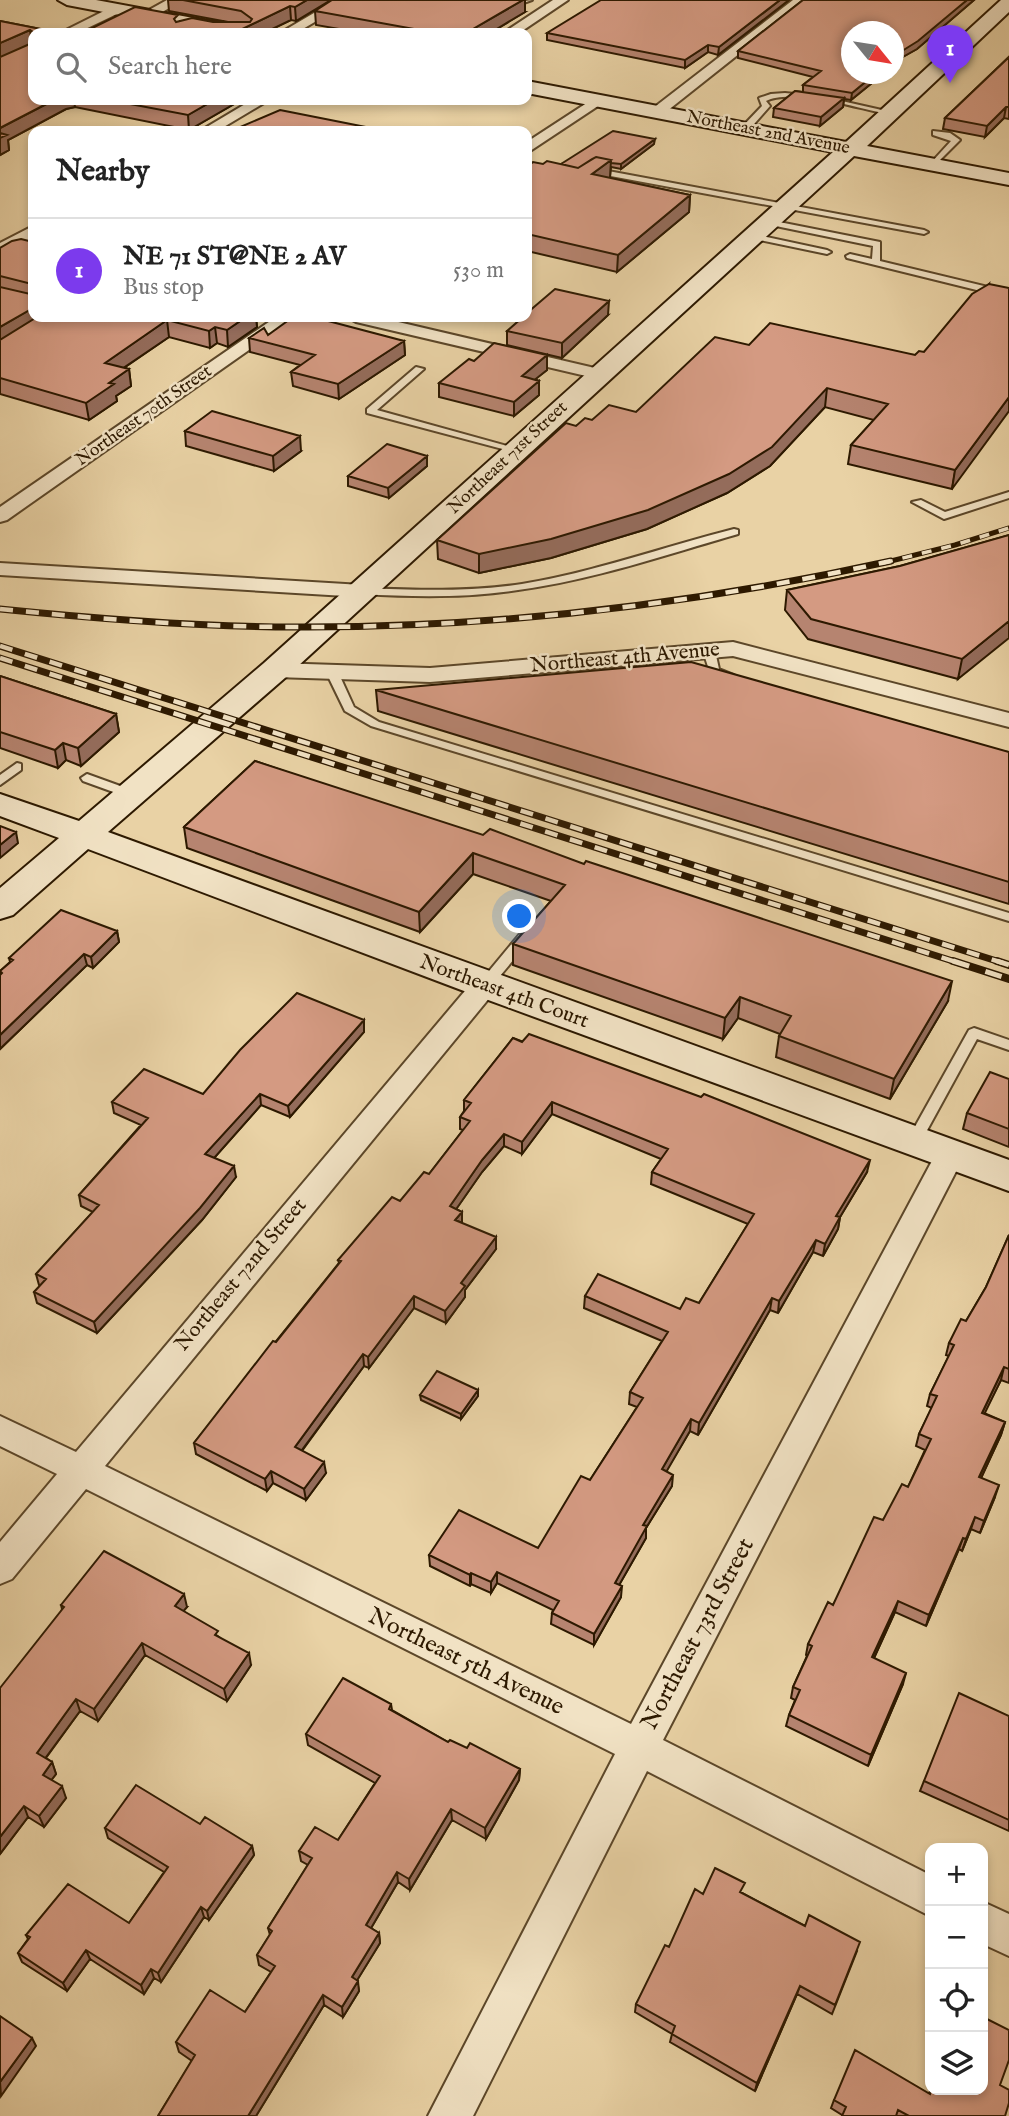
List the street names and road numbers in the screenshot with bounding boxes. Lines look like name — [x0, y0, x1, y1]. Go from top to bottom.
street label: Northeast 2nd Avenue — [684, 106, 852, 160]
street label: Northeast 70th Street — [71, 360, 217, 472]
street label: Northeast 71st Street — [443, 396, 573, 520]
street label: Northeast 4th Avenue — [529, 636, 721, 680]
street label: Northeast 4th Court — [416, 949, 592, 1035]
street label: Northeast 72nd Street — [169, 1193, 313, 1357]
street label: Northeast 73rd Street — [634, 1533, 762, 1735]
street label: Northeast 5th Avenue — [363, 1601, 569, 1723]

